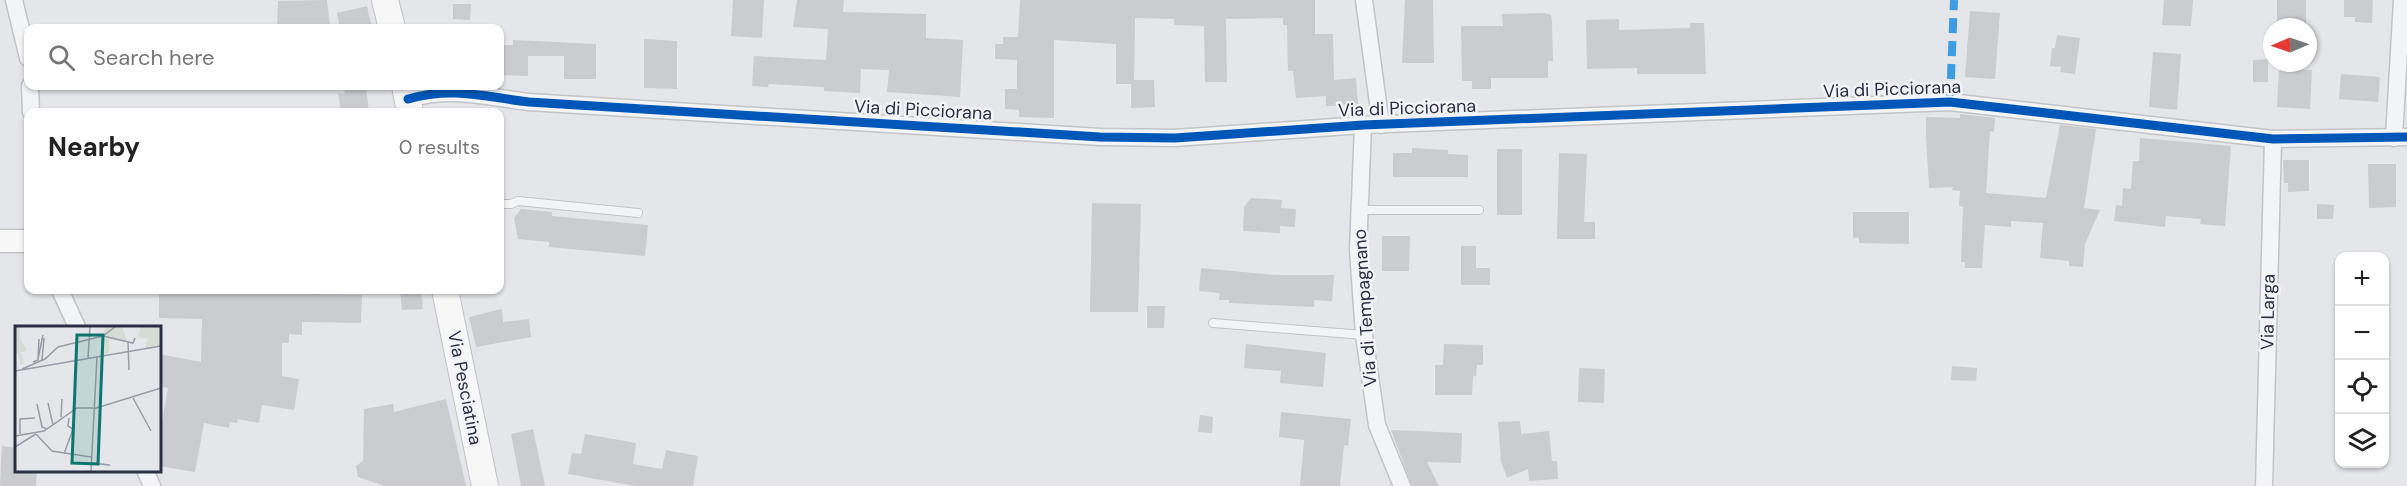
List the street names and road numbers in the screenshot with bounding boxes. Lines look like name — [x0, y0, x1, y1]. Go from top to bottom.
street label: Via di Picciorana — [1822, 75, 1962, 103]
street label: Via di Picciorana — [853, 94, 993, 126]
street label: Via di Picciorana — [1337, 94, 1477, 122]
street label: Via di Tempagnano — [1348, 228, 1382, 388]
street label: Via Larga — [2255, 274, 2281, 350]
street label: Via Pesciatina — [442, 329, 488, 447]

